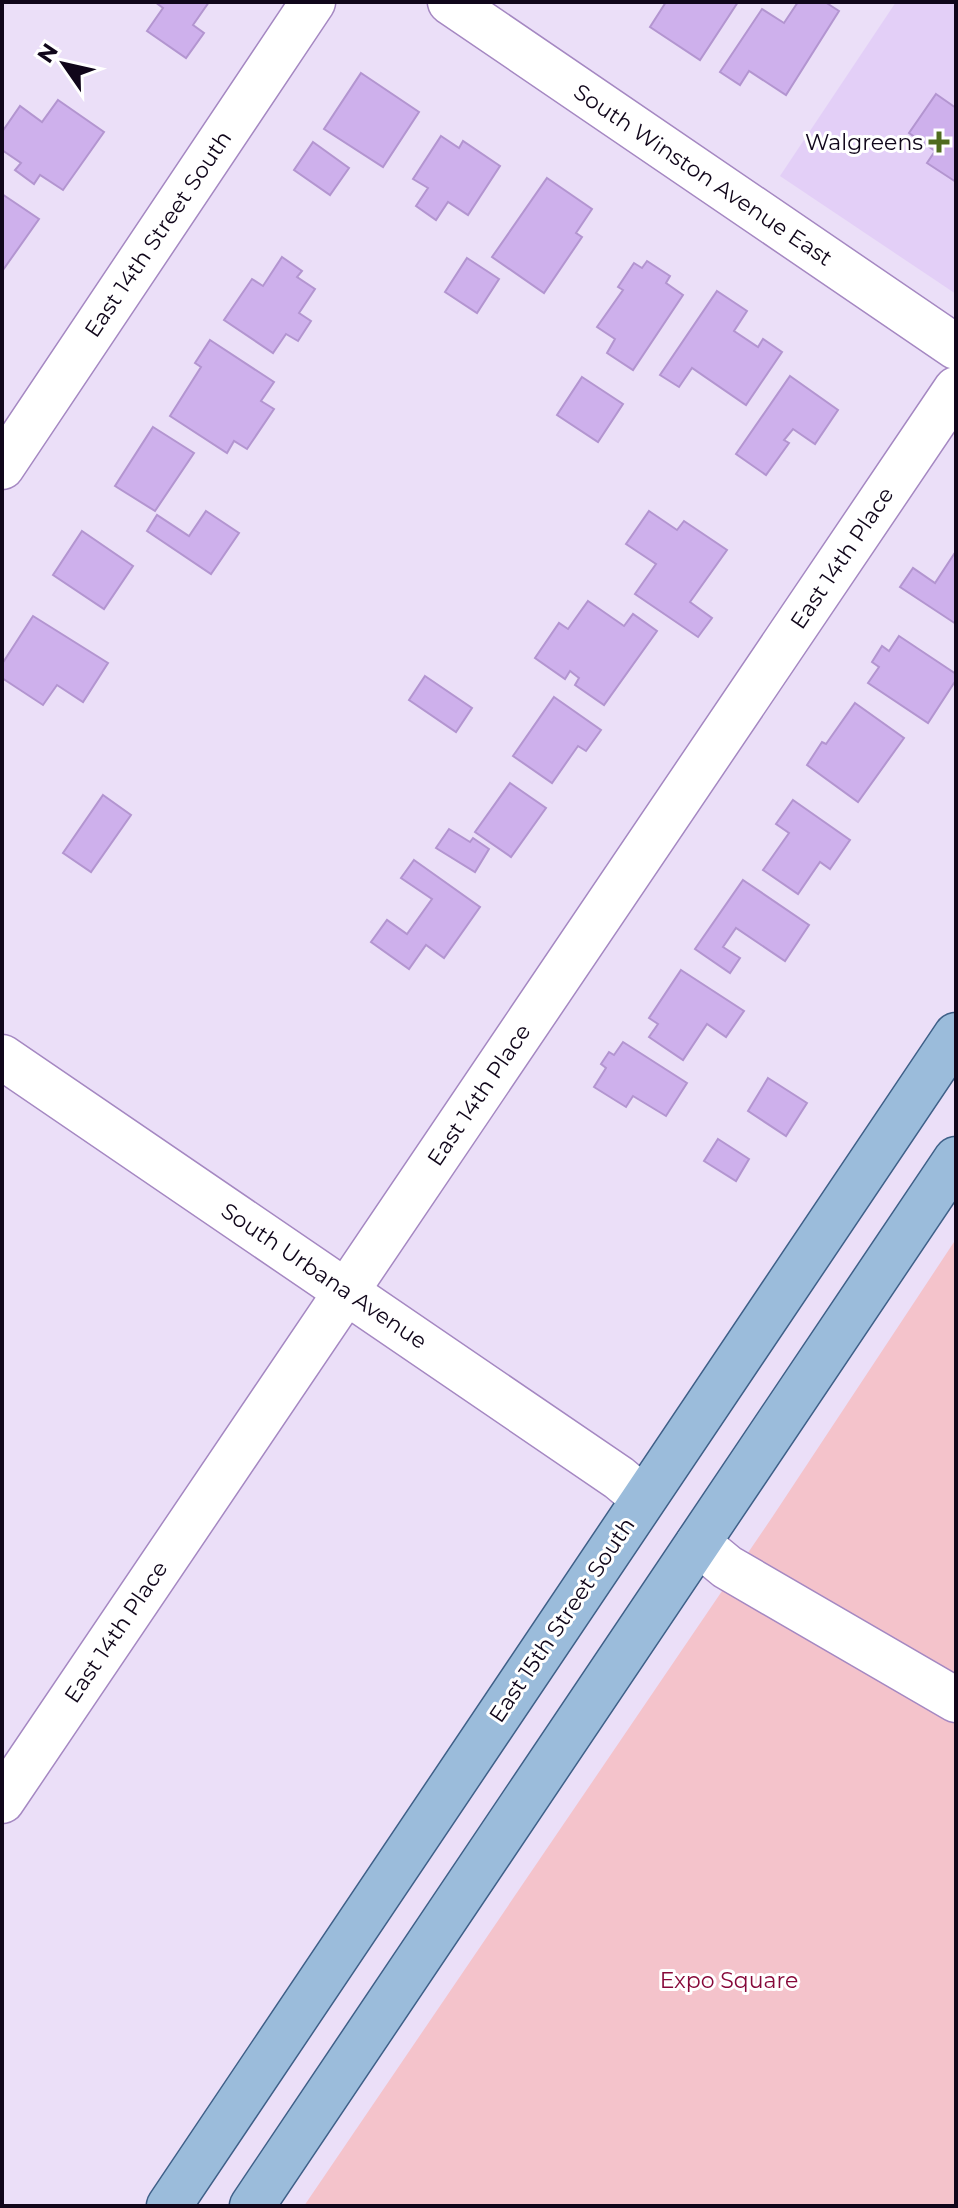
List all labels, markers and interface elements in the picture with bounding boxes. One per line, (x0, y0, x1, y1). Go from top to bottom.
north arrow (24, 24, 104, 104)
text: N (32, 38, 64, 68)
street label: South Winston Avenue East (569, 78, 838, 272)
street label: East 14th Street South (79, 126, 237, 342)
place label: Walgreens (805, 129, 923, 156)
marker: Walgreens (930, 133, 948, 151)
street label: East 14th Place (785, 482, 899, 634)
street label: East 14th Place (422, 1019, 536, 1171)
street label: South Urbana Avenue (216, 1197, 432, 1355)
street label: East 15th Street South (483, 1513, 641, 1727)
street label: East 14th Place (59, 1556, 173, 1708)
park label: Expo Square (660, 1967, 798, 1994)

